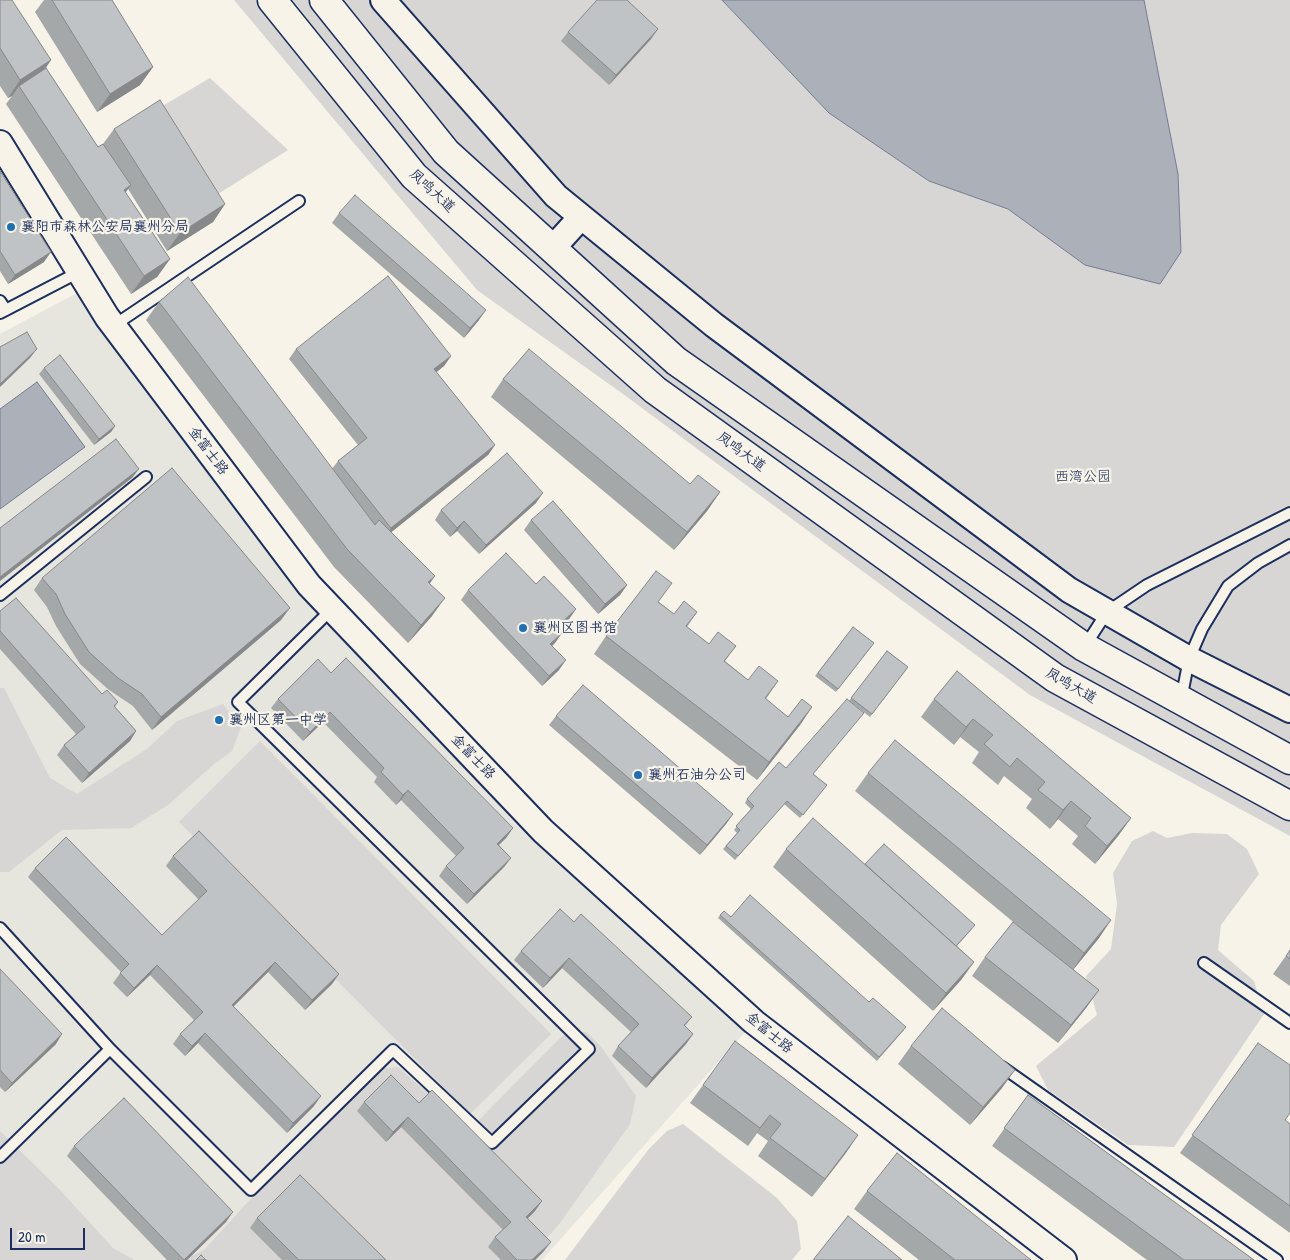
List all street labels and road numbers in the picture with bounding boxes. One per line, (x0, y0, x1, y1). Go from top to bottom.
street label: 凤鸣大道 (406, 166, 458, 216)
street label: 金富士路 (184, 424, 232, 478)
street label: 凤鸣大道 (713, 429, 769, 475)
street label: 凤鸣大道 (1043, 665, 1099, 707)
street label: 金富士路 (448, 731, 498, 783)
street label: 金富士路 (742, 1009, 796, 1057)

